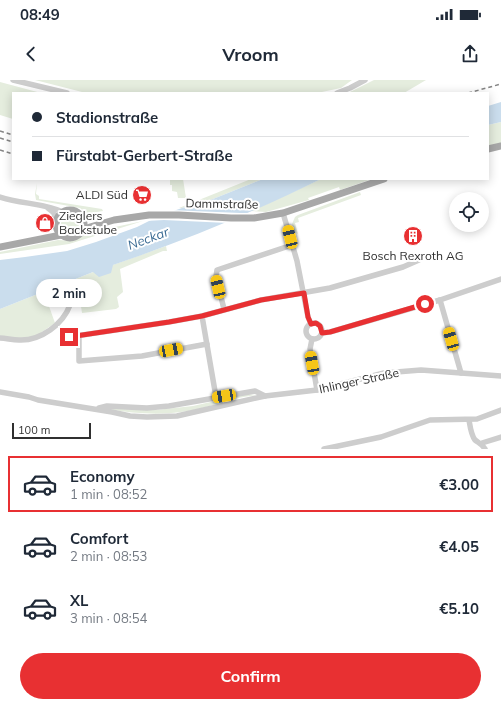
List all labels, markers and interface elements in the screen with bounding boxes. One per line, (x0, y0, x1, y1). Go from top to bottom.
text: 08:49 (20, 5, 60, 24)
icon: back (20, 43, 42, 65)
text: Vroom (222, 43, 279, 66)
icon: share (459, 43, 481, 65)
text: Stadionstraße (56, 108, 158, 127)
text: Fürstabt-Gerbert-Straße (56, 146, 233, 165)
supermarket icon: ALDI Süd (131, 184, 153, 206)
place label: ALDI Süd (76, 187, 128, 202)
map controls (449, 192, 489, 232)
button: locate (449, 192, 489, 232)
street label: Dammstraße (185, 195, 259, 212)
place label: Zieglers Backstube (59, 208, 117, 237)
shop icon: Zieglers Backstube (34, 212, 56, 234)
water label: Neckar (125, 223, 172, 253)
car (281, 224, 299, 250)
building icon: Bosch Rexroth AG (402, 225, 424, 247)
place label: Bosch Rexroth AG (362, 248, 464, 263)
car (209, 274, 227, 300)
callout: 2 min (36, 279, 102, 307)
text: 2 min (52, 285, 86, 301)
route start (416, 295, 434, 313)
car (442, 326, 460, 352)
route end (60, 328, 78, 346)
car (158, 342, 184, 358)
car (304, 350, 320, 376)
street label: Ihlinger Straße (318, 365, 400, 396)
car (211, 388, 237, 404)
scale bar (12, 421, 91, 440)
text: 100 m (18, 423, 50, 437)
icon: car (22, 466, 58, 502)
text: Economy (70, 467, 135, 486)
text: €3.00 (439, 475, 479, 494)
text: 1 min · 08:52 (70, 486, 147, 502)
icon: car (22, 528, 58, 564)
text: Comfort (70, 529, 128, 548)
text: €4.05 (439, 537, 479, 556)
text: 2 min · 08:53 (70, 548, 147, 564)
icon: car (22, 590, 58, 626)
text: XL (70, 591, 88, 610)
text: €5.10 (439, 599, 479, 618)
text: 3 min · 08:54 (70, 610, 147, 626)
button: Confirm (20, 653, 481, 699)

